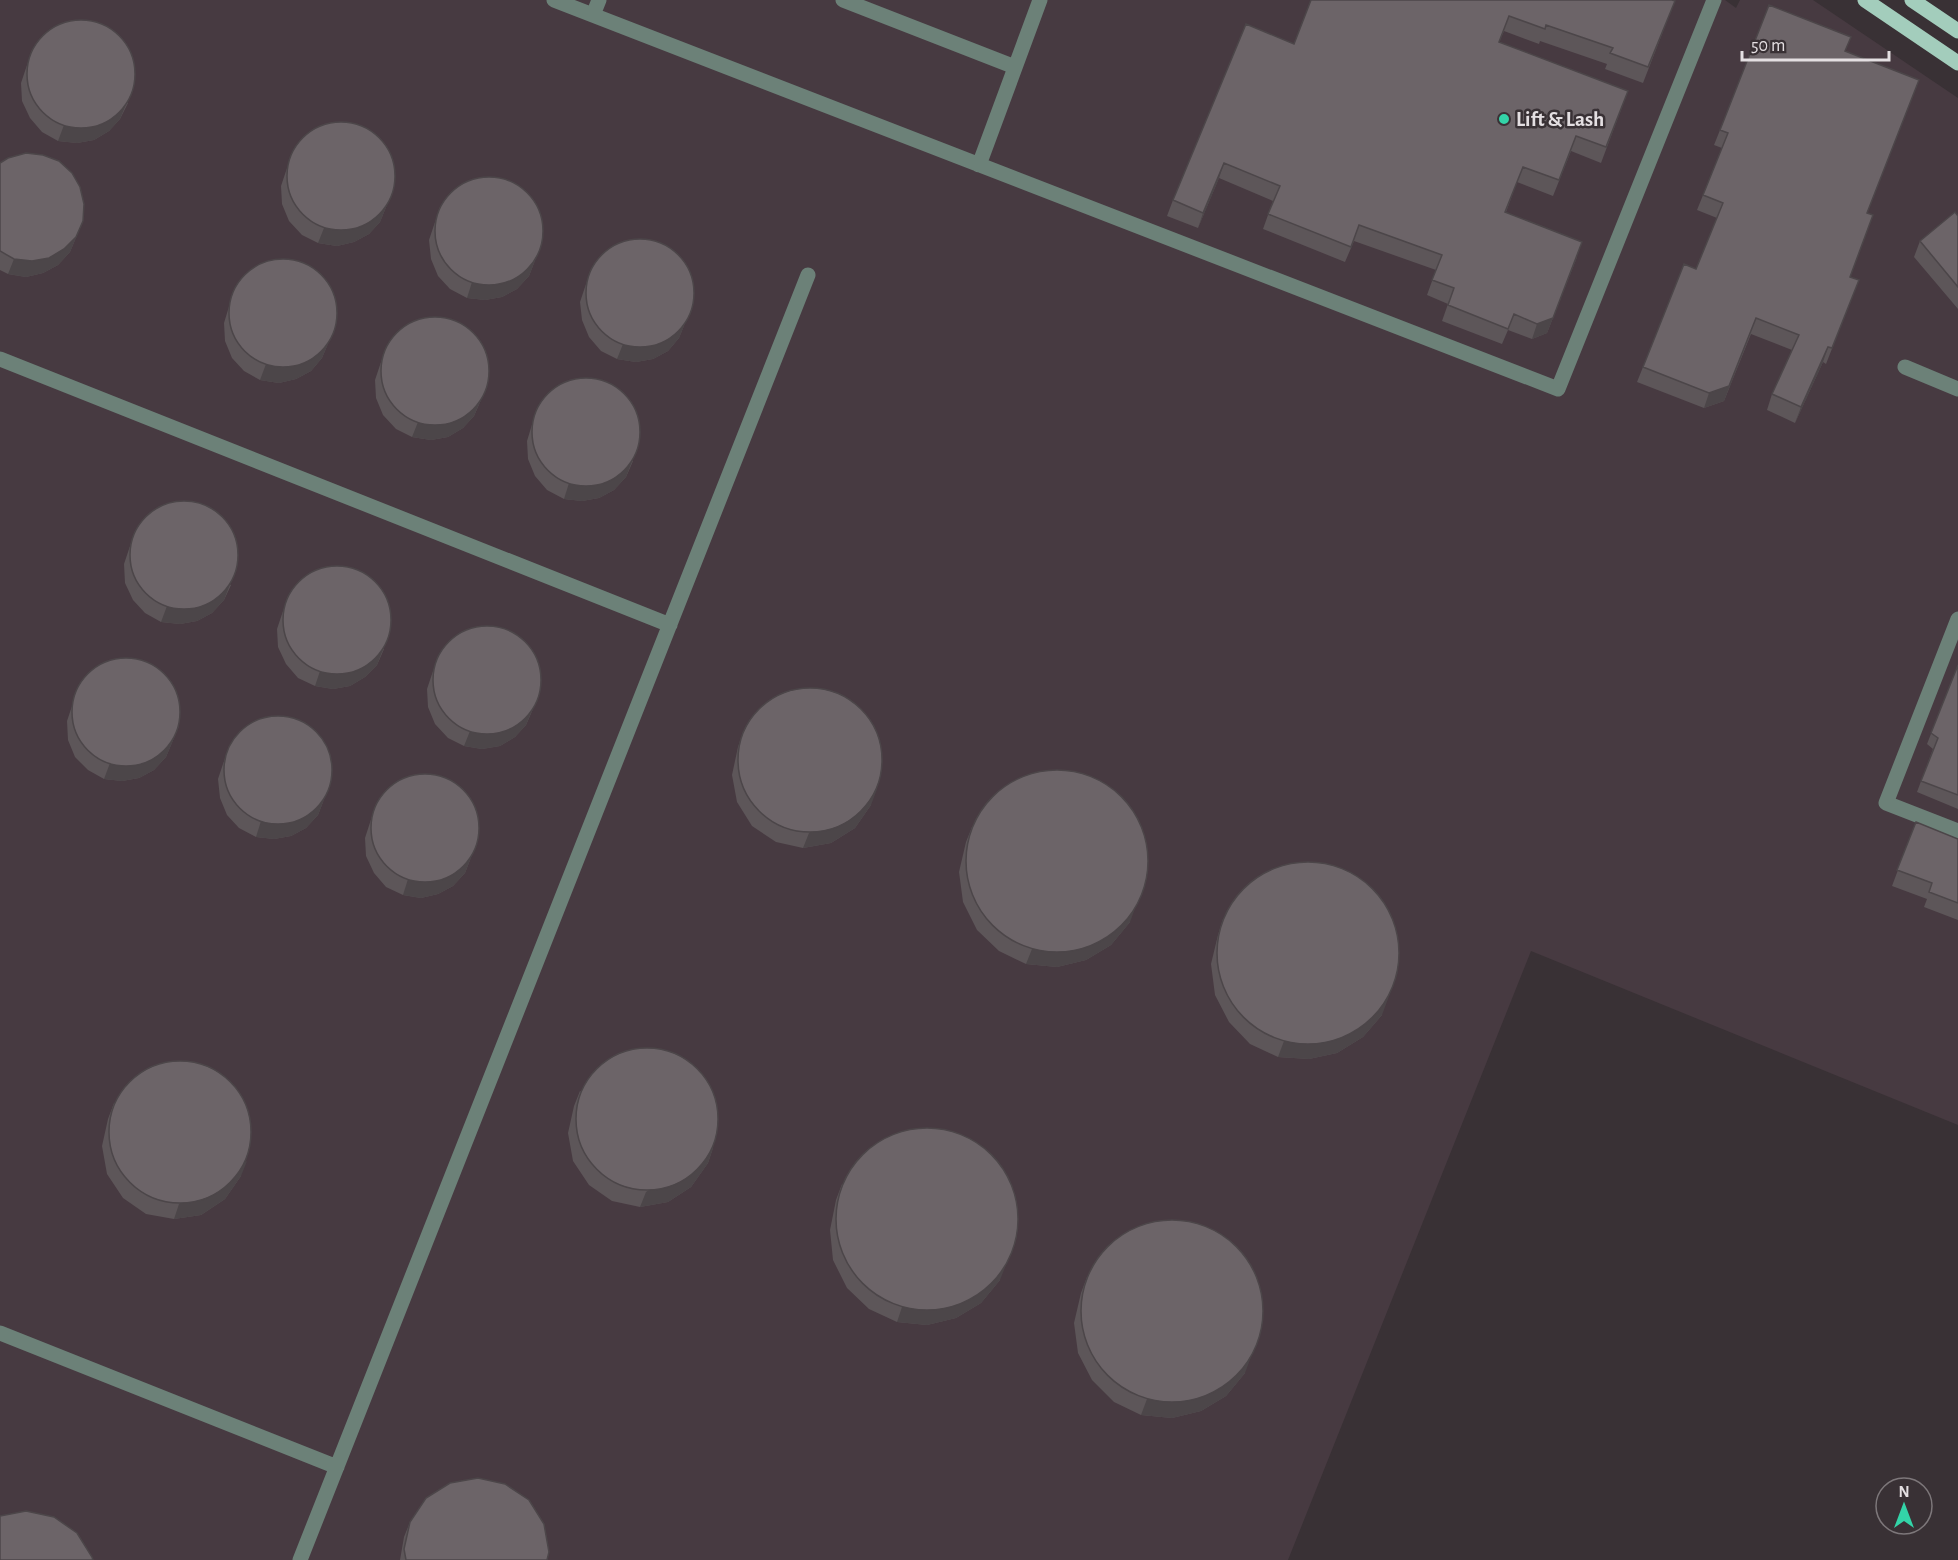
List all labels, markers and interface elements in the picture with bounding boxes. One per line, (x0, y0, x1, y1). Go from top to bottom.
scale bar (1742, 24, 1889, 62)
text: 50 m (1751, 37, 1785, 55)
place label: Lift & Lash (1516, 109, 1604, 130)
marker: Lift & Lash (1497, 112, 1511, 126)
north arrow (1874, 1476, 1934, 1536)
text: N (1898, 1484, 1910, 1500)

